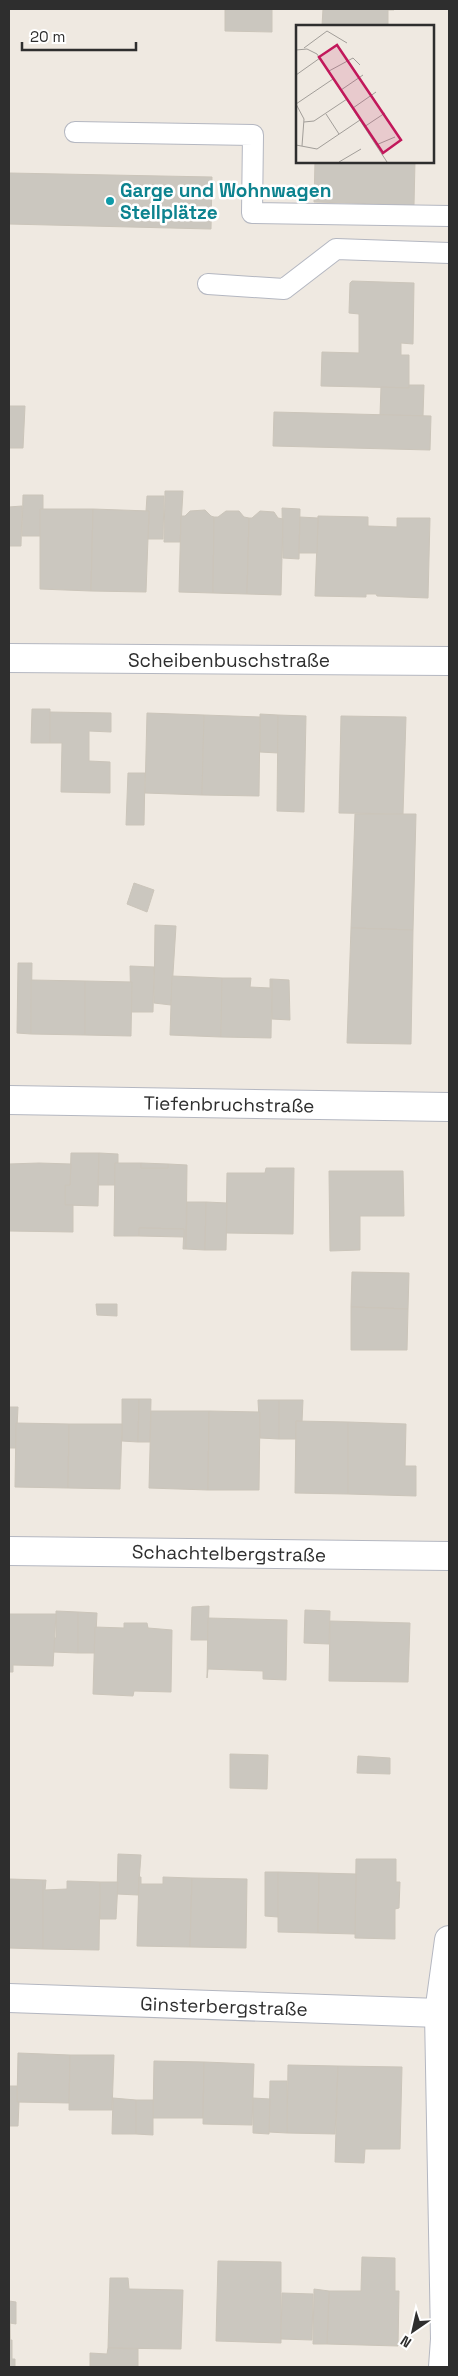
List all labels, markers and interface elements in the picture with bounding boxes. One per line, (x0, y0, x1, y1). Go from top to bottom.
scale bar (22, 20, 136, 52)
inset map (296, 25, 433, 162)
text: 20 m (30, 27, 65, 46)
place label: Garge und Wohnwagen Stellplätze (120, 178, 331, 225)
marker: Garge und Wohnwagen Stellplätze (104, 195, 116, 207)
street label: Scheibenbuschstraße (128, 648, 330, 673)
street label: Tiefenbruchstraße (143, 1091, 315, 1118)
street label: Schachtelbergstraße (132, 1539, 326, 1568)
street label: Ginsterbergstraße (140, 1991, 308, 2022)
north arrow (388, 2306, 438, 2356)
text: N (397, 2332, 415, 2352)

